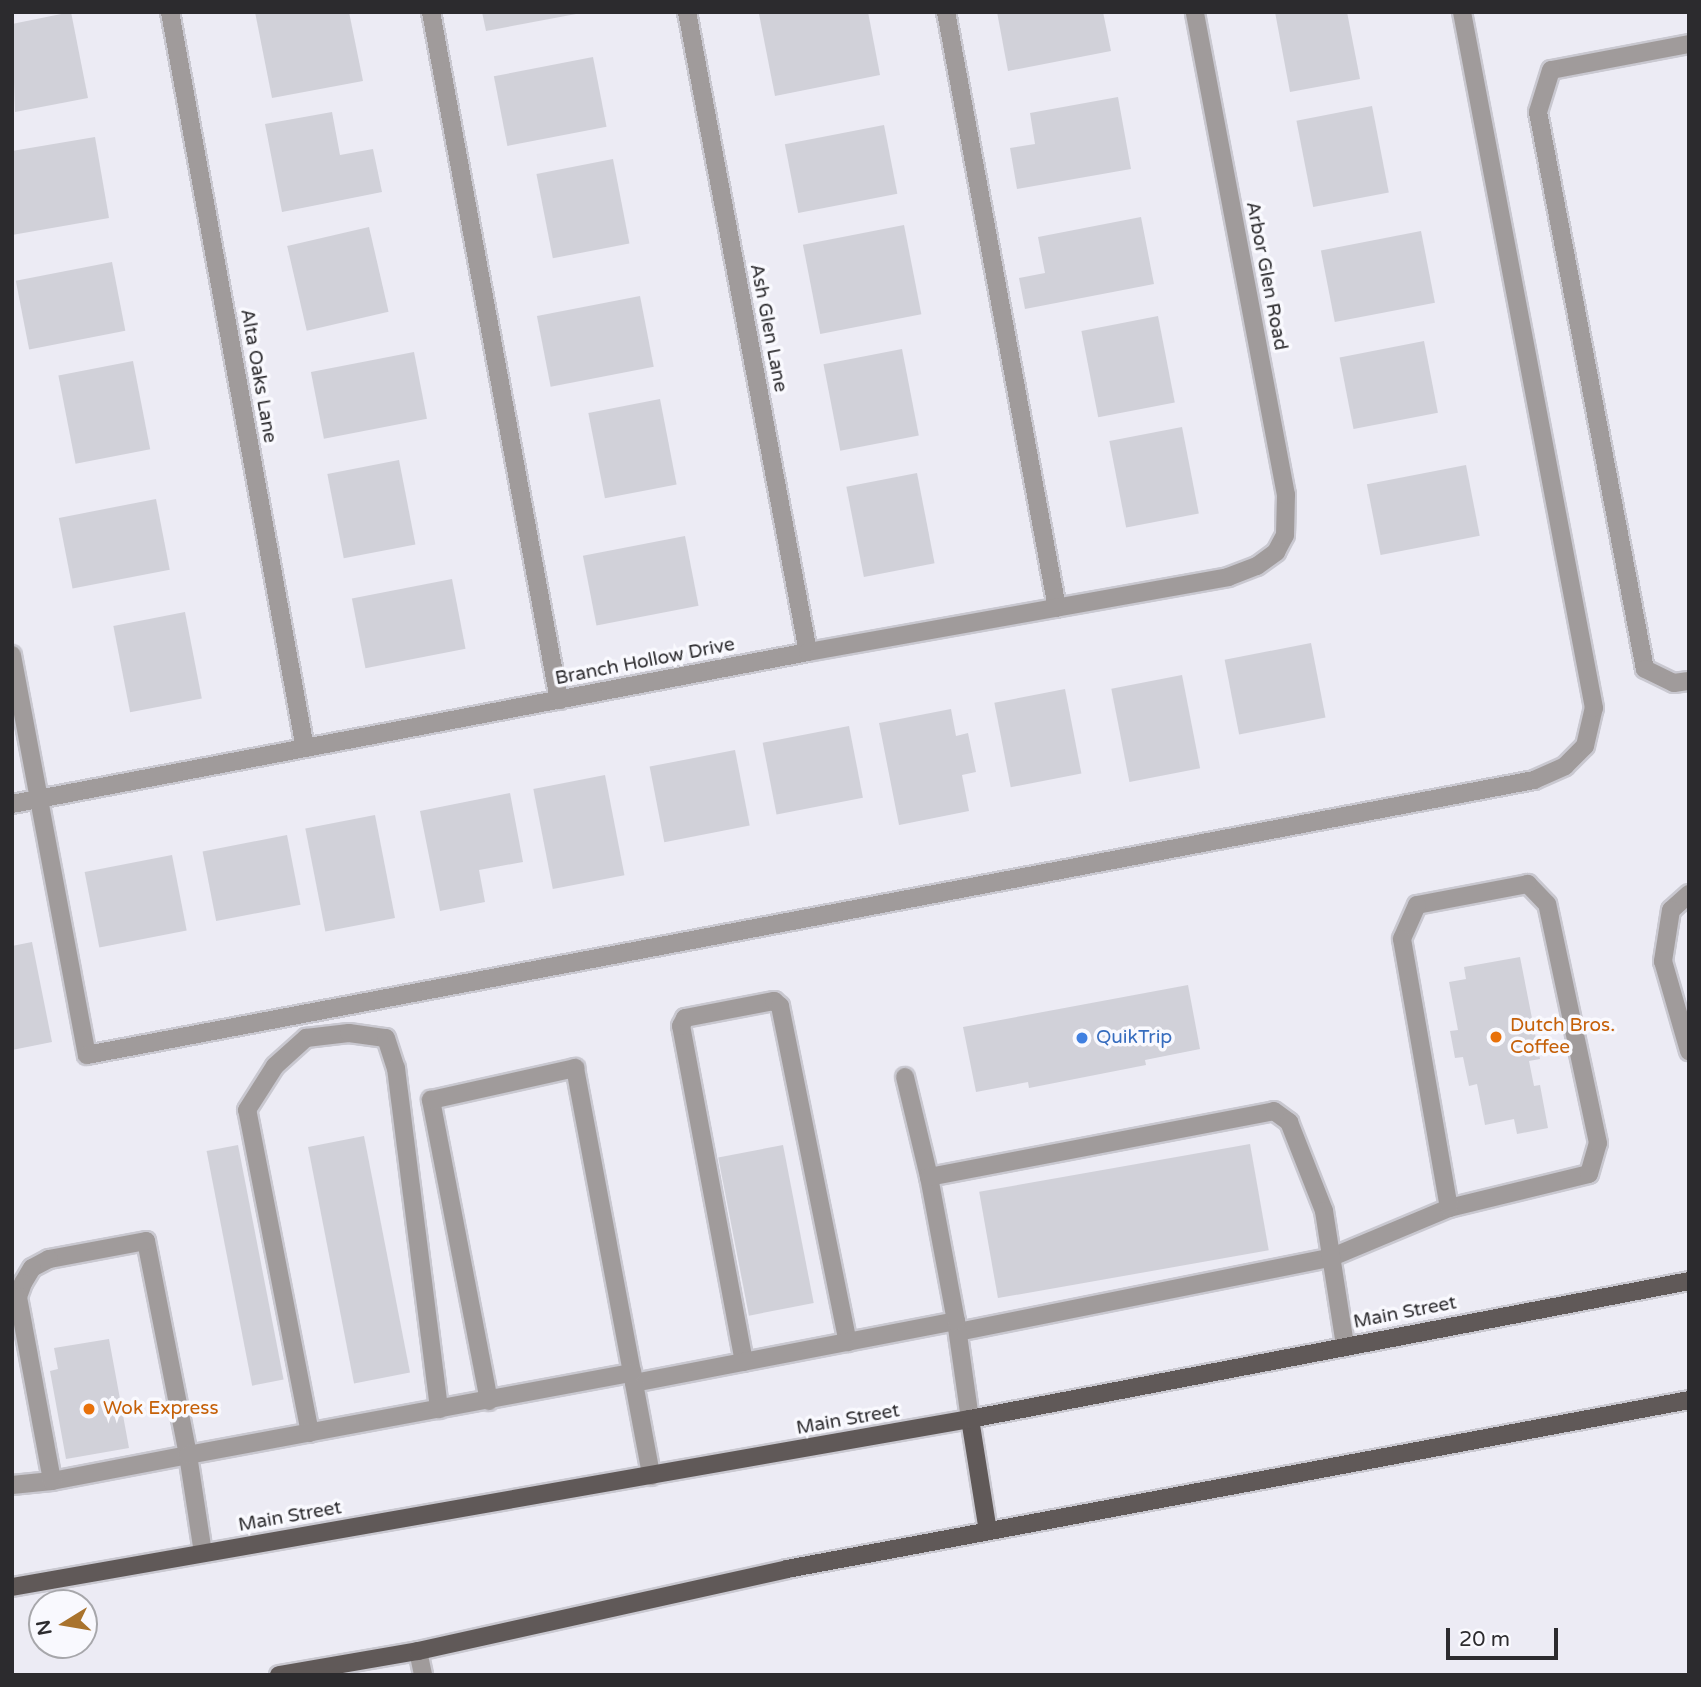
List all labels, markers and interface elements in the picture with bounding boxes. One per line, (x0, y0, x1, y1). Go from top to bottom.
street label: Arbor Glen Road (1240, 200, 1292, 352)
street label: Ash Glen Lane (744, 262, 792, 394)
street label: Alta Oaks Lane (235, 307, 281, 445)
street label: Branch Hollow Drive (553, 633, 737, 691)
place label: Dutch Bros. Coffee (1510, 1015, 1615, 1059)
place label: QuikTrip (1096, 1027, 1172, 1049)
marker: Dutch Bros. Coffee (1488, 1029, 1504, 1045)
marker: QuikTrip (1074, 1030, 1090, 1046)
street label: Main Street (1351, 1292, 1459, 1334)
place label: Wok Express (103, 1398, 219, 1420)
street label: Main Street (795, 1400, 901, 1440)
marker: Wok Express (81, 1401, 97, 1417)
street label: Main Street (237, 1497, 343, 1537)
north arrow (28, 1589, 98, 1659)
scale bar (1449, 1614, 1561, 1658)
text: N (32, 1618, 57, 1637)
text: 20 m (1459, 1627, 1510, 1652)

